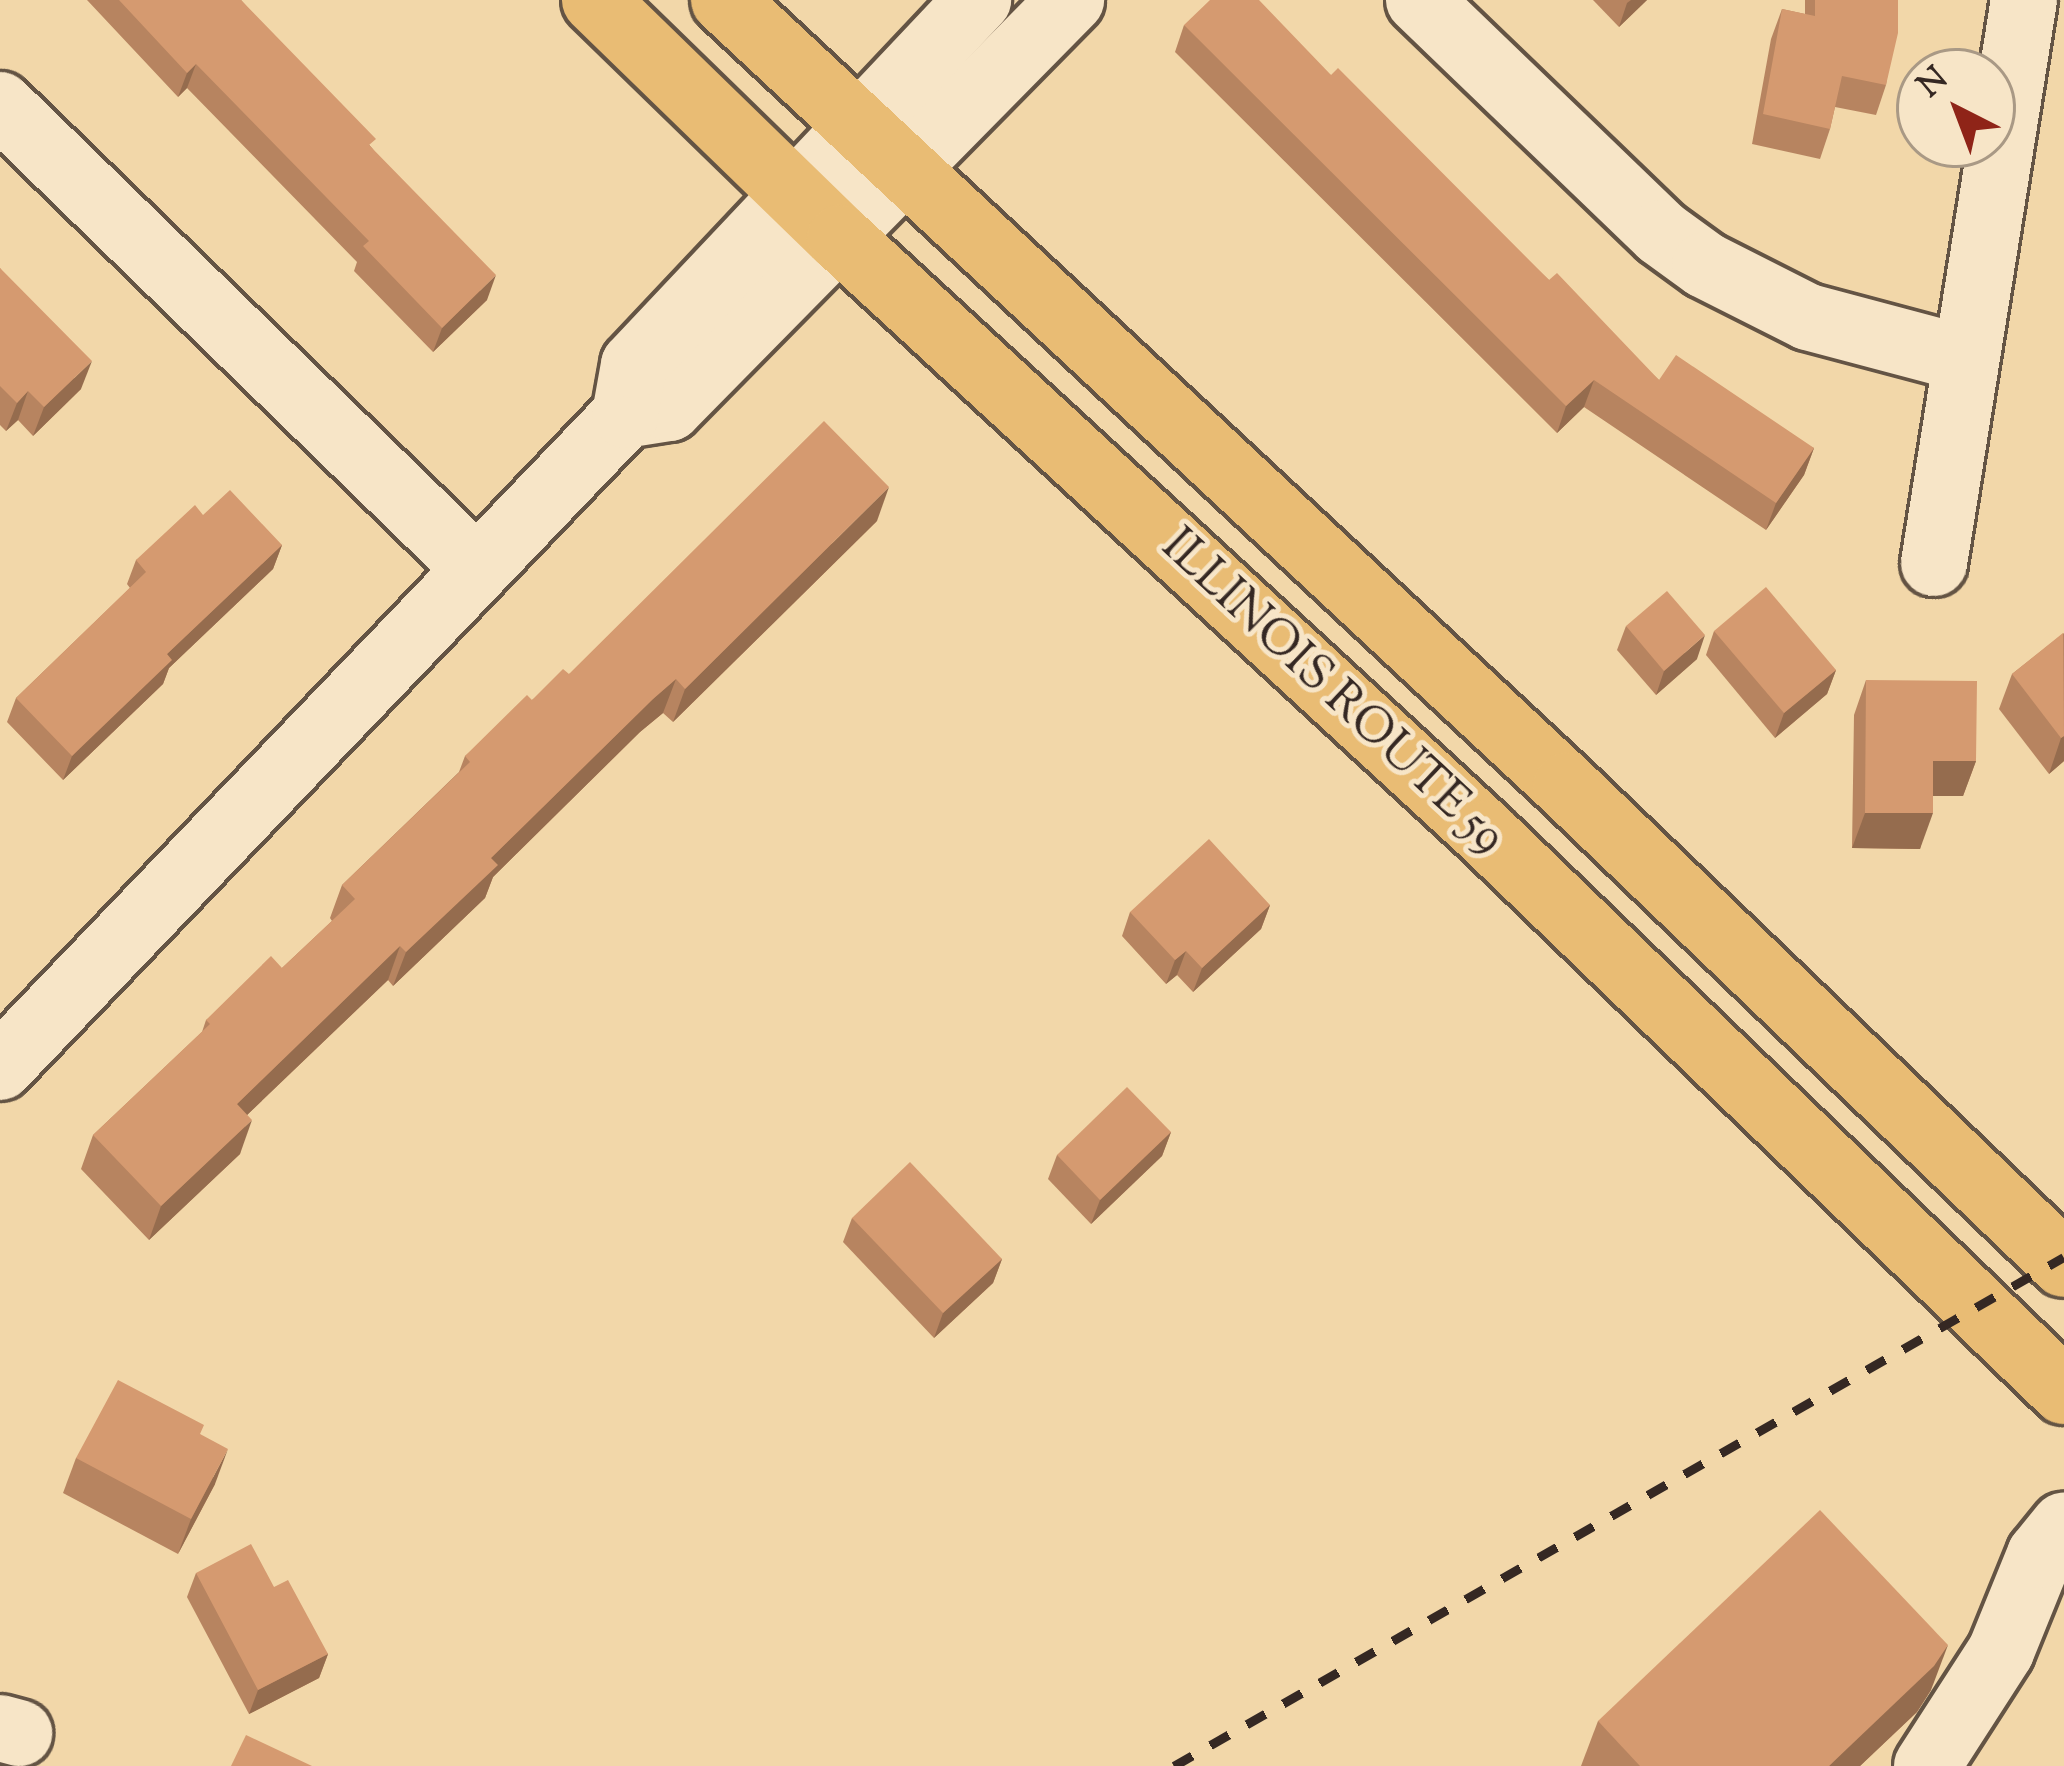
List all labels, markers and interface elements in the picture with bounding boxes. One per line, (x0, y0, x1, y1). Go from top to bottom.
north arrow (1896, 48, 2016, 168)
text: N (1908, 57, 1960, 110)
street label: ILLINOIS ROUTE 59 (1148, 519, 1516, 867)

